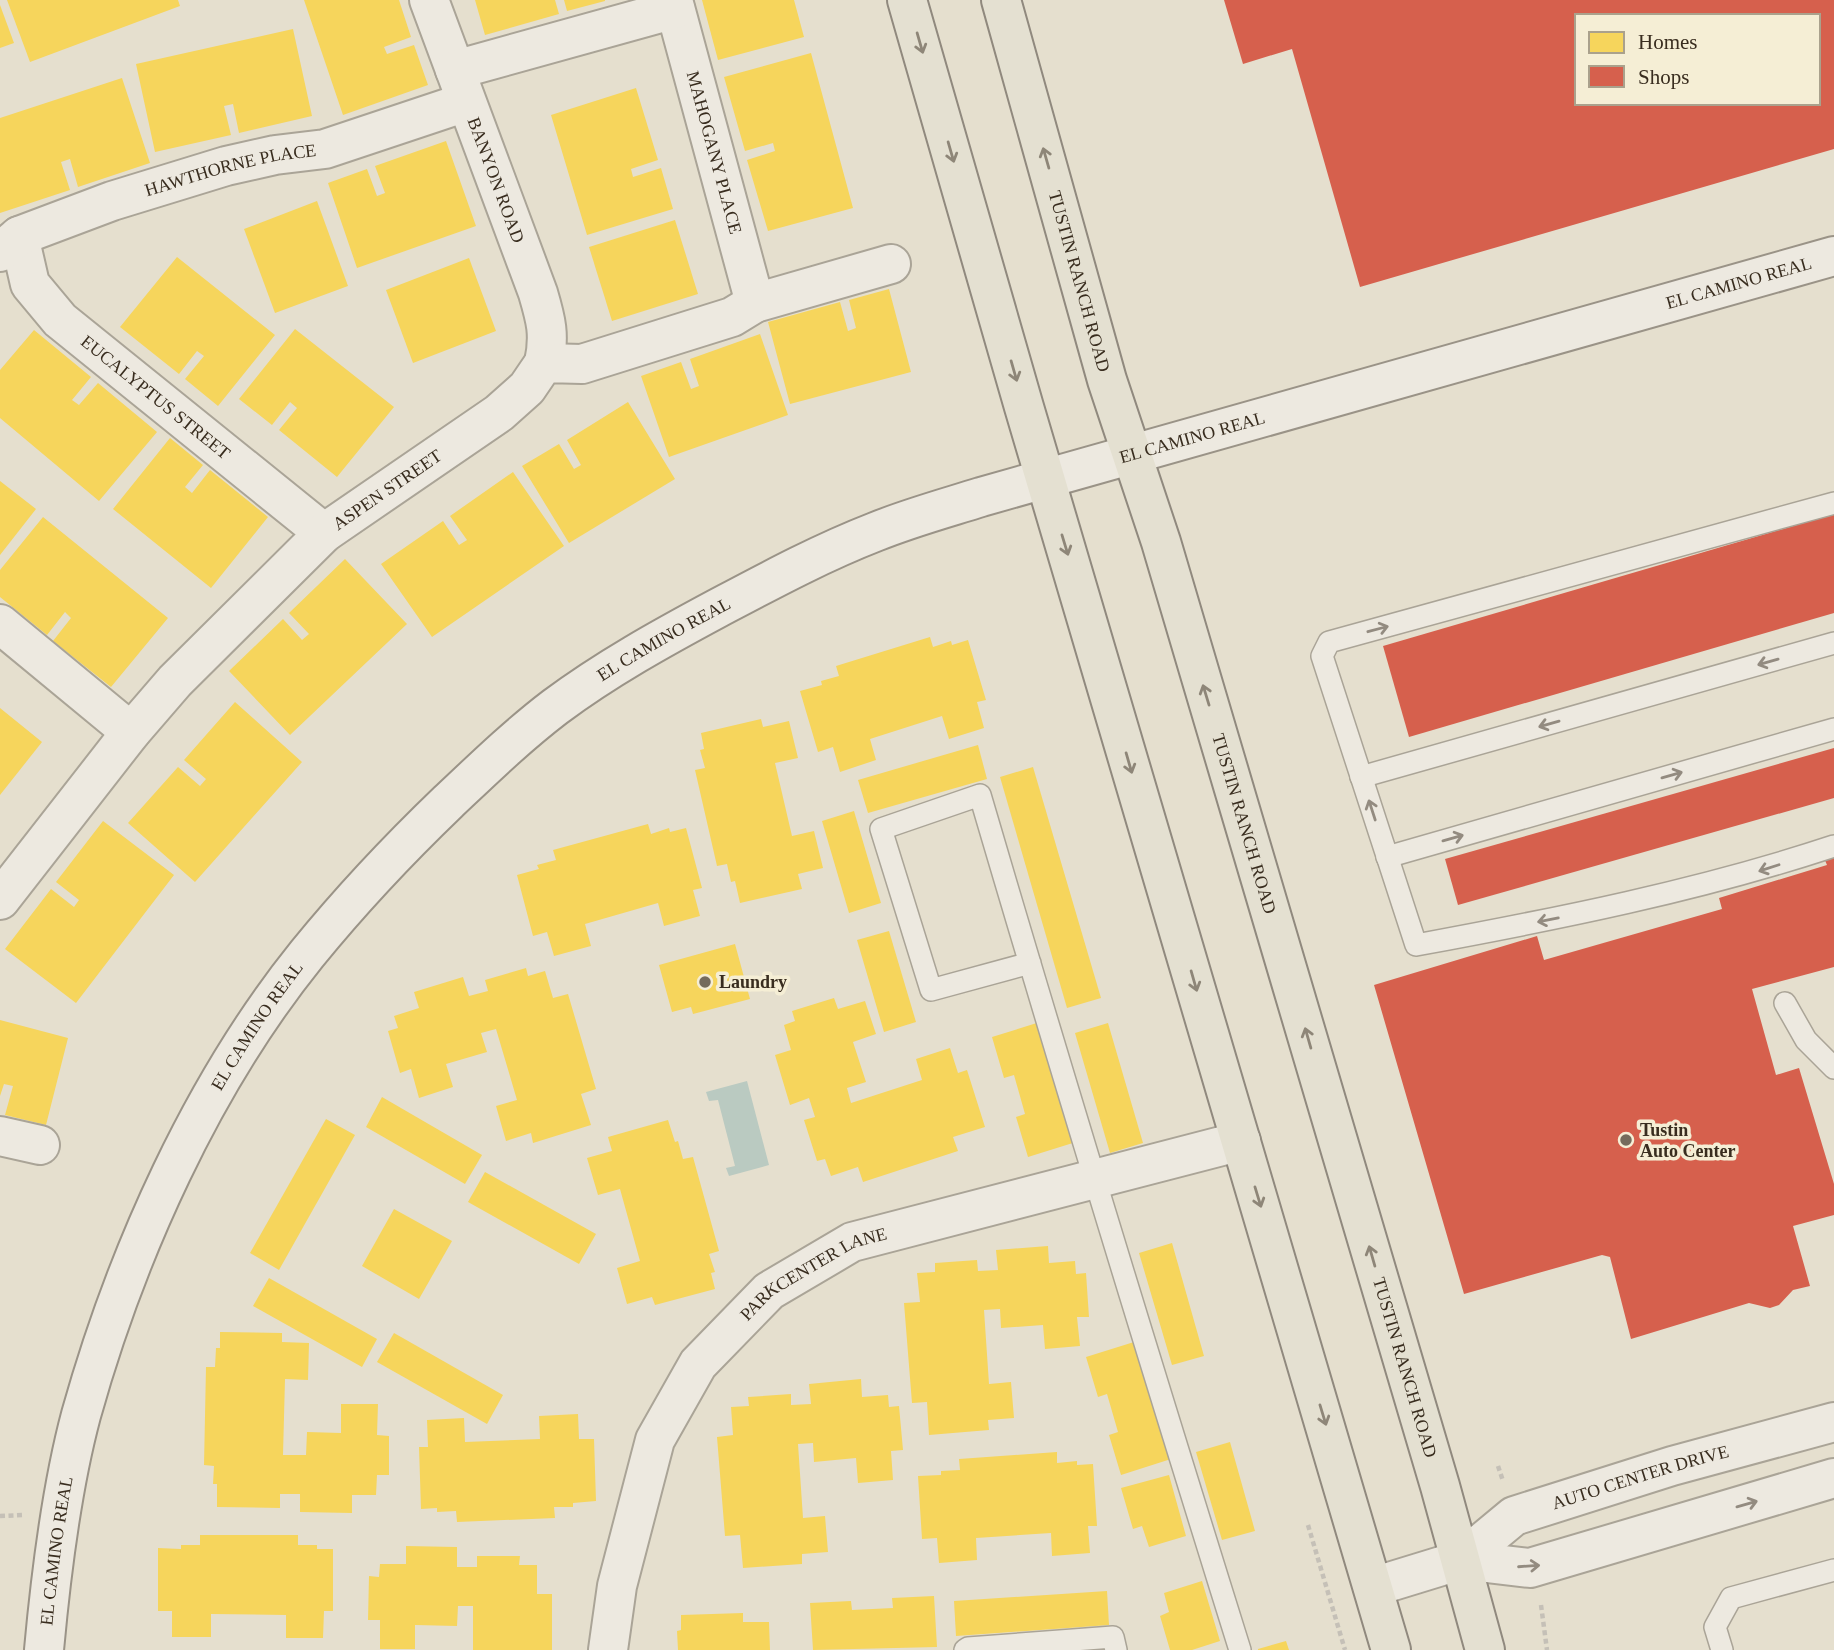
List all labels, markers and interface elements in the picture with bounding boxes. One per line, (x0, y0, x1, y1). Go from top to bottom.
legend (1575, 14, 1820, 105)
text: Homes (1638, 30, 1698, 54)
one-way arrow (914, 32, 927, 54)
text: Shops (1638, 65, 1689, 89)
street label: MAHOGANY PLACE (683, 69, 746, 236)
street label: BANYON ROAD (463, 114, 528, 246)
street label: HAWTHORNE PLACE (142, 140, 317, 200)
one-way arrow (946, 141, 959, 163)
one-way arrow (1039, 148, 1052, 170)
street label: TUSTIN RANCH ROAD (1045, 188, 1114, 374)
street label: EL CAMINO REAL (1664, 253, 1814, 313)
street label: EUCALYPTUS STREET (77, 331, 234, 463)
one-way arrow (1008, 359, 1021, 382)
street label: EL CAMINO REAL (1117, 407, 1267, 467)
street label: ASPEN STREET (329, 445, 445, 534)
one-way arrow (1059, 533, 1072, 555)
street label: EL CAMINO REAL (593, 593, 734, 685)
one-way arrow (1366, 622, 1389, 635)
one-way arrow (1758, 656, 1780, 669)
one-way arrow (1199, 684, 1212, 706)
one-way arrow (1539, 718, 1561, 731)
street label: TUSTIN RANCH ROAD (1208, 731, 1280, 916)
one-way arrow (1124, 751, 1137, 773)
one-way arrow (1660, 768, 1682, 781)
one-way arrow (1365, 799, 1377, 821)
one-way arrow (1441, 831, 1464, 844)
one-way arrow (1759, 862, 1781, 875)
one-way arrow (1537, 914, 1560, 927)
street label: EL CAMINO REAL (207, 958, 307, 1094)
one-way arrow (1188, 970, 1201, 992)
place label: Laundry (719, 972, 787, 992)
marker: Laundry (697, 974, 713, 990)
one-way arrow (1300, 1027, 1313, 1049)
place label: Tustin Auto Center (1640, 1120, 1735, 1161)
marker: Tustin Auto Center (1618, 1132, 1634, 1148)
one-way arrow (1252, 1186, 1265, 1208)
street label: PARKCENTER LANE (736, 1223, 889, 1325)
one-way arrow (1365, 1245, 1378, 1267)
street label: TUSTIN RANCH ROAD (1369, 1275, 1441, 1460)
one-way arrow (1317, 1404, 1330, 1426)
street label: AUTO CENTER DRIVE (1549, 1441, 1731, 1513)
street label: EL CAMINO REAL (36, 1474, 77, 1627)
one-way arrow (1736, 1497, 1758, 1510)
one-way arrow (1517, 1559, 1540, 1572)

